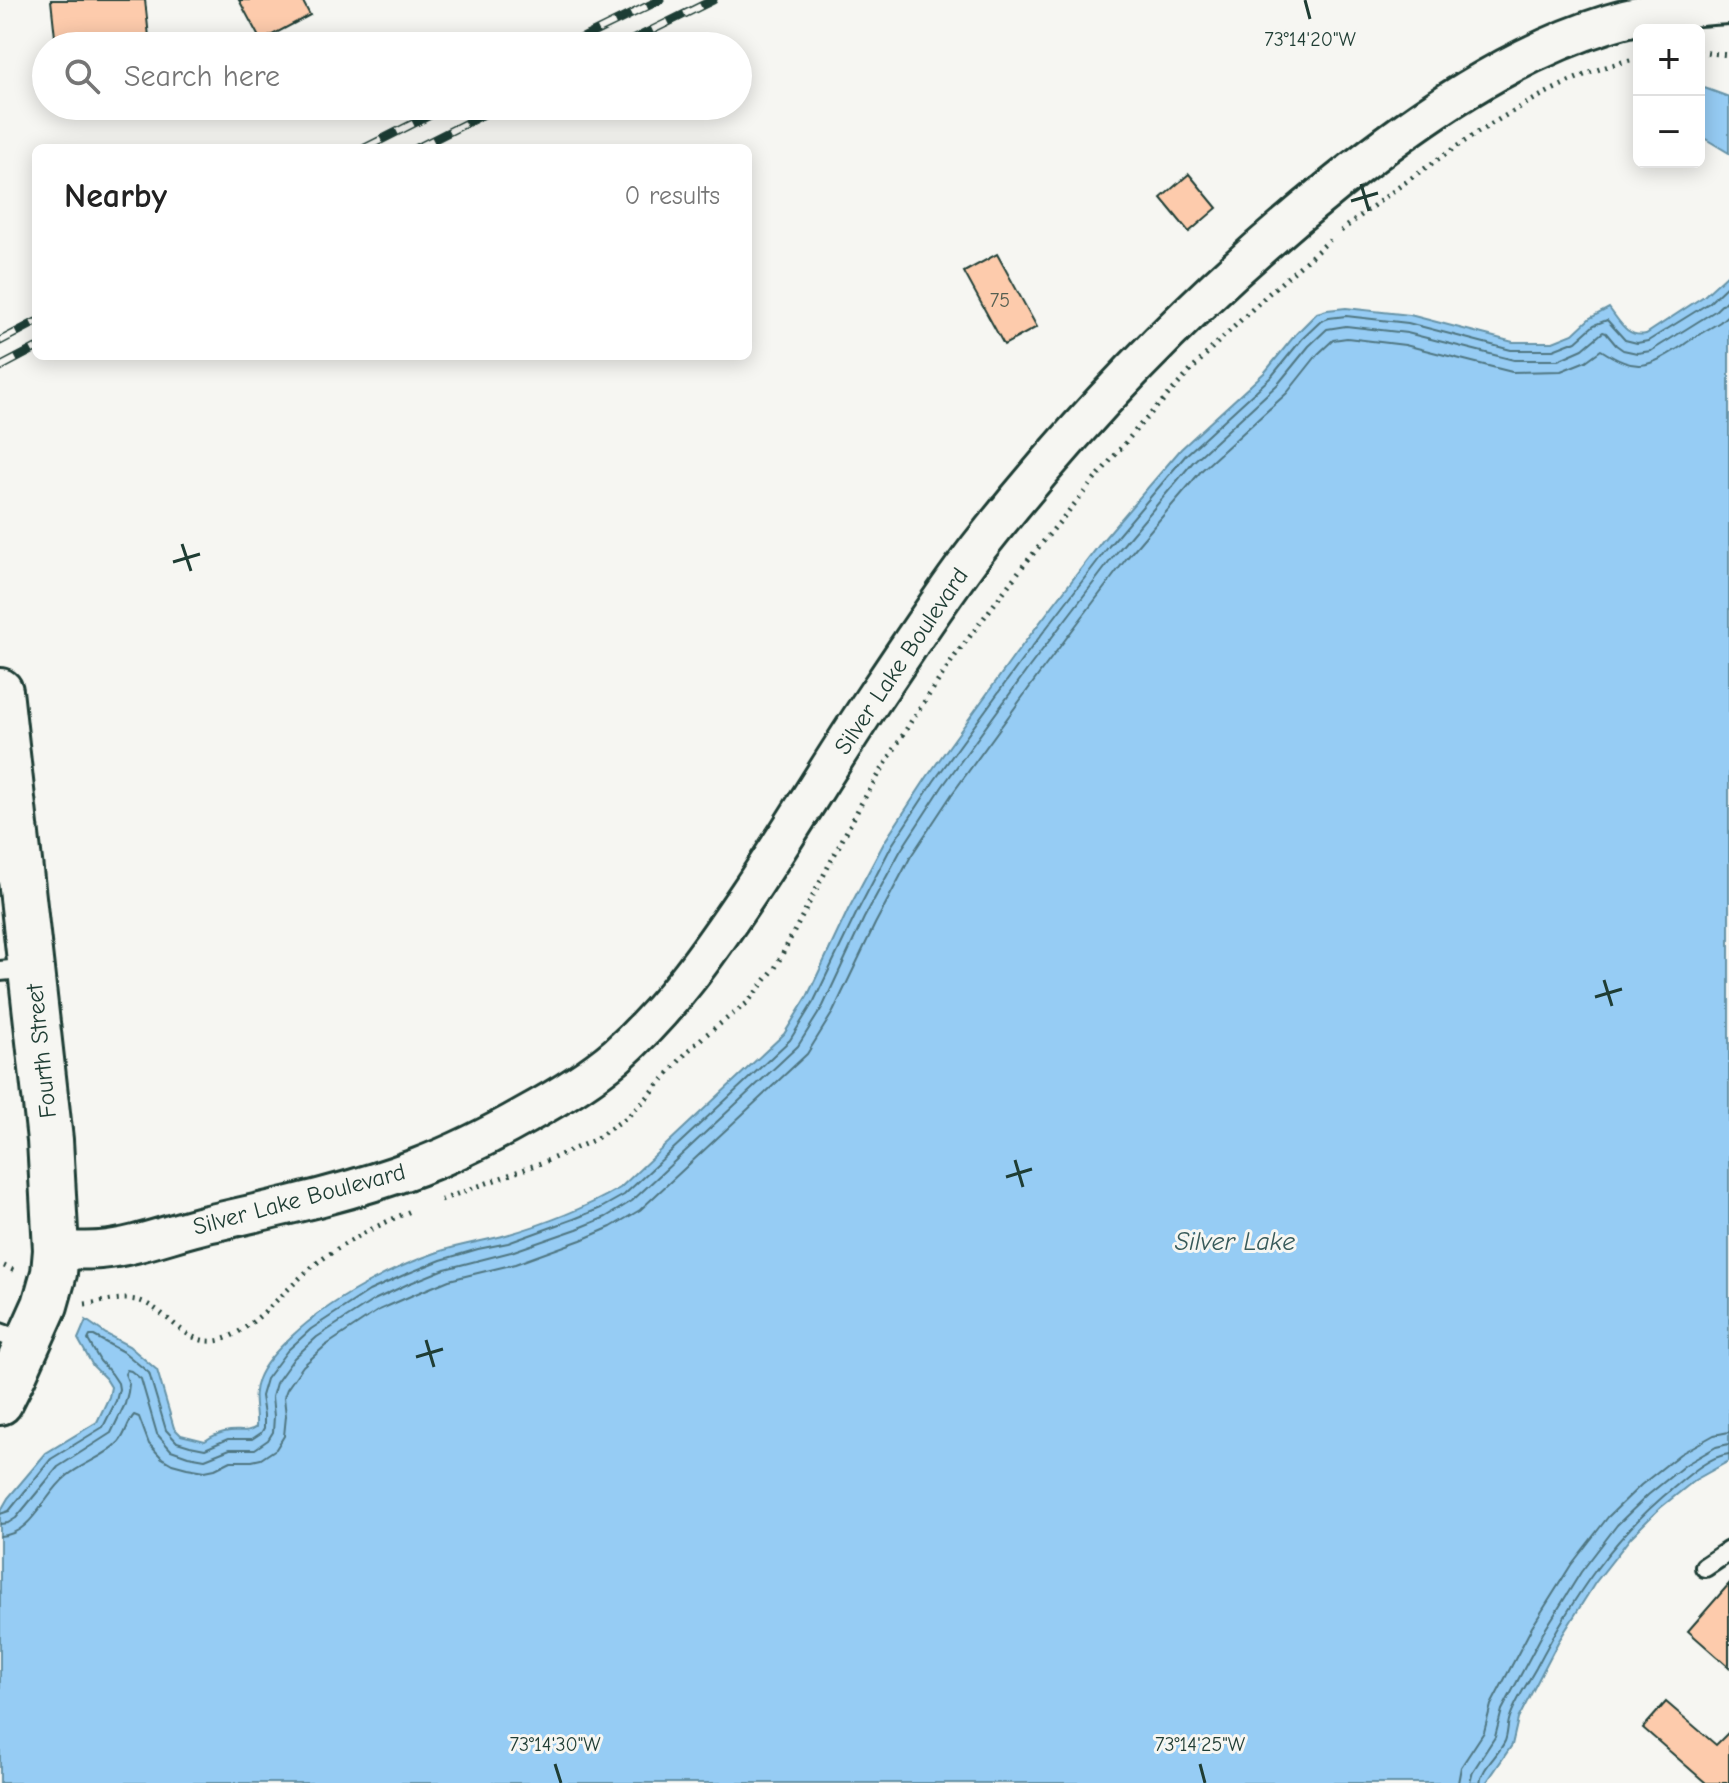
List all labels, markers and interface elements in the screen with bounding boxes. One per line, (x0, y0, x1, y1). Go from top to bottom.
map controls (1633, 24, 1705, 168)
button: + (1633, 24, 1705, 96)
text: 73°14'20"W (1264, 28, 1356, 51)
search box (32, 32, 752, 120)
icon: search (60, 54, 104, 98)
text: Search here (124, 59, 280, 94)
button: − (1633, 96, 1705, 168)
text: Nearby (64, 176, 167, 216)
text: 0 results (625, 181, 720, 211)
house number: 75 (990, 289, 1010, 312)
street label: Silver Lake Boulevard (828, 562, 974, 760)
street label: Fourth Street (20, 981, 62, 1120)
street label: Silver Lake Boulevard (190, 1157, 408, 1241)
water label: Silver Lake (1175, 1227, 1295, 1257)
text: 73°14'30"W (509, 1733, 601, 1756)
text: 73°14'25"W (1155, 1733, 1246, 1756)

